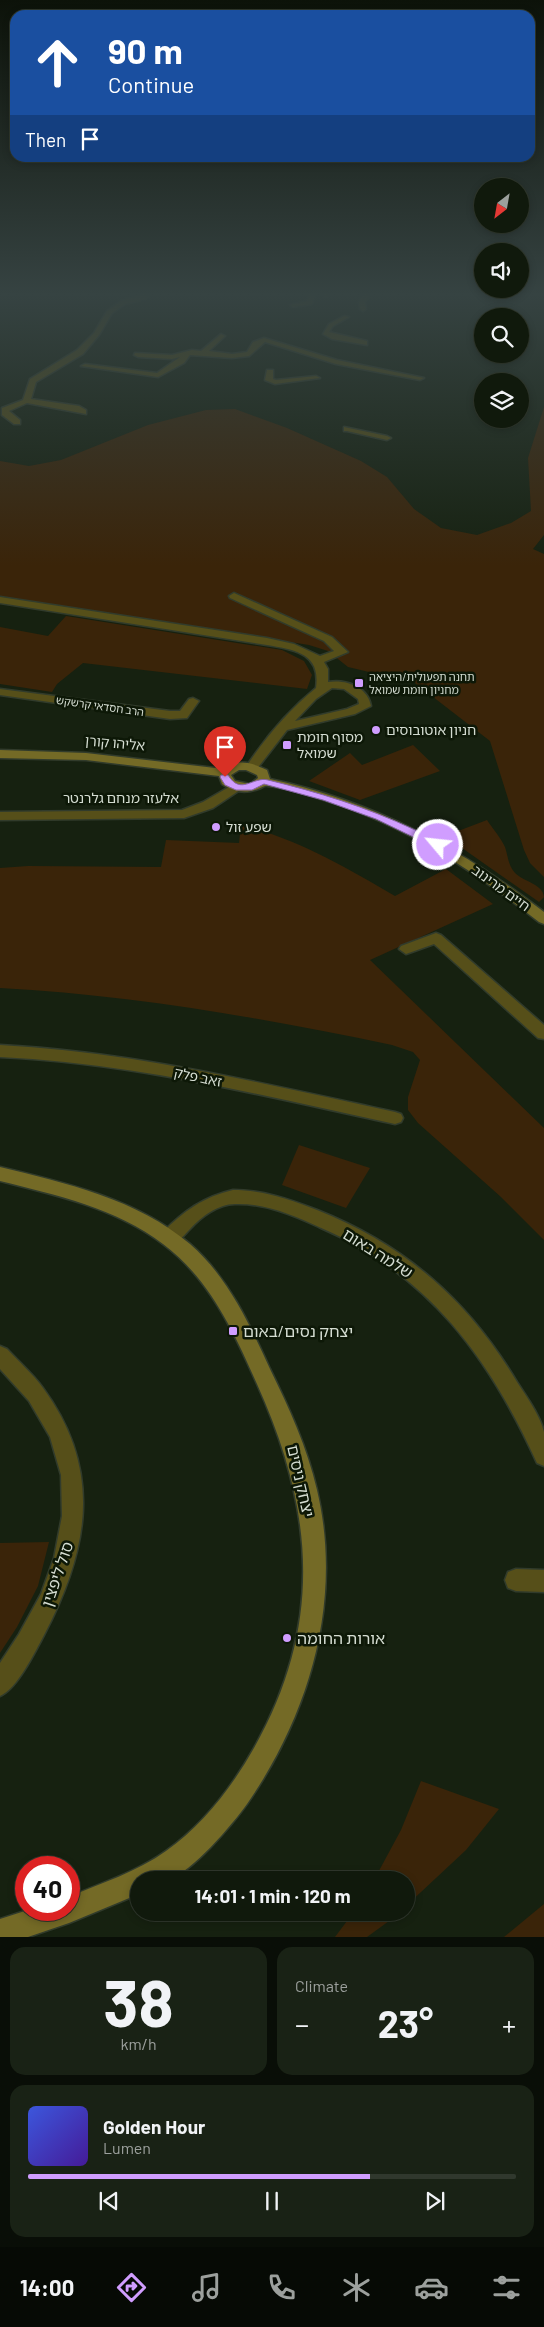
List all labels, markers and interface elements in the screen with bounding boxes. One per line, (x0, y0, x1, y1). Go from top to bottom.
text: 90 m (108, 29, 183, 71)
icon: ahead (25, 30, 90, 95)
text: Continue (108, 71, 194, 97)
icon: arrive (76, 125, 104, 153)
text: Then (25, 128, 66, 151)
north arrow (474, 178, 529, 232)
map controls (474, 178, 529, 428)
button: sound (474, 243, 529, 298)
button: search (474, 308, 529, 363)
button: layers (474, 373, 529, 428)
place label: תחנה תפעולית/היציאה מחניון חומת שמואל (369, 670, 475, 696)
marker: תחנה תפעולית/היציאה מחניון חומת שמואל (353, 677, 365, 689)
street label: הרב חסדאי קרשקש (55, 693, 145, 718)
place label: חניון אוטובוסים (386, 721, 476, 738)
marker: חניון אוטובוסים (370, 724, 382, 736)
pin (204, 726, 246, 777)
place label: מסוף חומת שמואל (297, 728, 363, 761)
street label: אליהו קורן (84, 731, 146, 754)
icon: arrive (211, 733, 239, 761)
marker: מסוף חומת שמואל (281, 739, 293, 751)
street label: אלעזר מנחם גלרנטר (63, 789, 179, 806)
place label: שפע זול (226, 818, 272, 835)
position arrow (411, 818, 463, 870)
marker: שפע זול (210, 821, 222, 833)
street label: חיים מרינוב (469, 861, 534, 914)
street label: זאב פלק (173, 1063, 224, 1090)
street label: שלמה באום (340, 1224, 417, 1281)
place label: יצחק נסים/באום (243, 1321, 353, 1340)
marker: יצחק נסים/באום (227, 1325, 239, 1337)
street label: יצחק ניסים (284, 1443, 319, 1519)
street label: סול ליפצין (37, 1539, 77, 1609)
place label: אורות החומה (297, 1628, 385, 1647)
marker: אורות החומה (281, 1632, 293, 1644)
speed limit sign: 40 (15, 1856, 80, 1921)
text: 14:01 · 1 min · 120 m (194, 1884, 351, 1907)
text: 38 (103, 1962, 174, 2040)
text: Climate (295, 1976, 348, 1995)
text: 23° (378, 2000, 433, 2046)
text: − (295, 2007, 309, 2041)
text: + (502, 2007, 516, 2041)
text: km/h (120, 2034, 157, 2053)
text: Golden Hour (103, 2115, 205, 2138)
text: Lumen (103, 2138, 151, 2157)
icon: previous (95, 2187, 123, 2215)
icon: pause (258, 2187, 286, 2215)
icon: next (421, 2187, 449, 2215)
icon: directions (114, 2270, 149, 2305)
icon: music (189, 2270, 224, 2305)
icon: phone (264, 2270, 299, 2305)
icon: climate (339, 2270, 374, 2305)
icon: car (414, 2270, 449, 2305)
icon: filters (489, 2270, 524, 2305)
text: 14:00 (20, 2274, 74, 2300)

